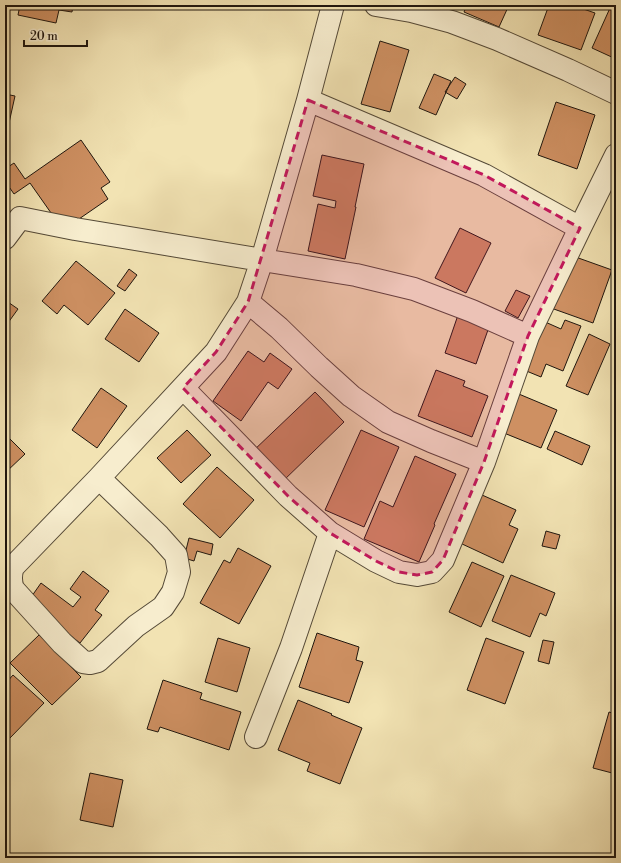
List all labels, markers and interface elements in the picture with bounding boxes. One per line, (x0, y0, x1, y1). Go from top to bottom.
scale bar (24, 22, 87, 48)
text: 20 m (30, 29, 58, 44)

